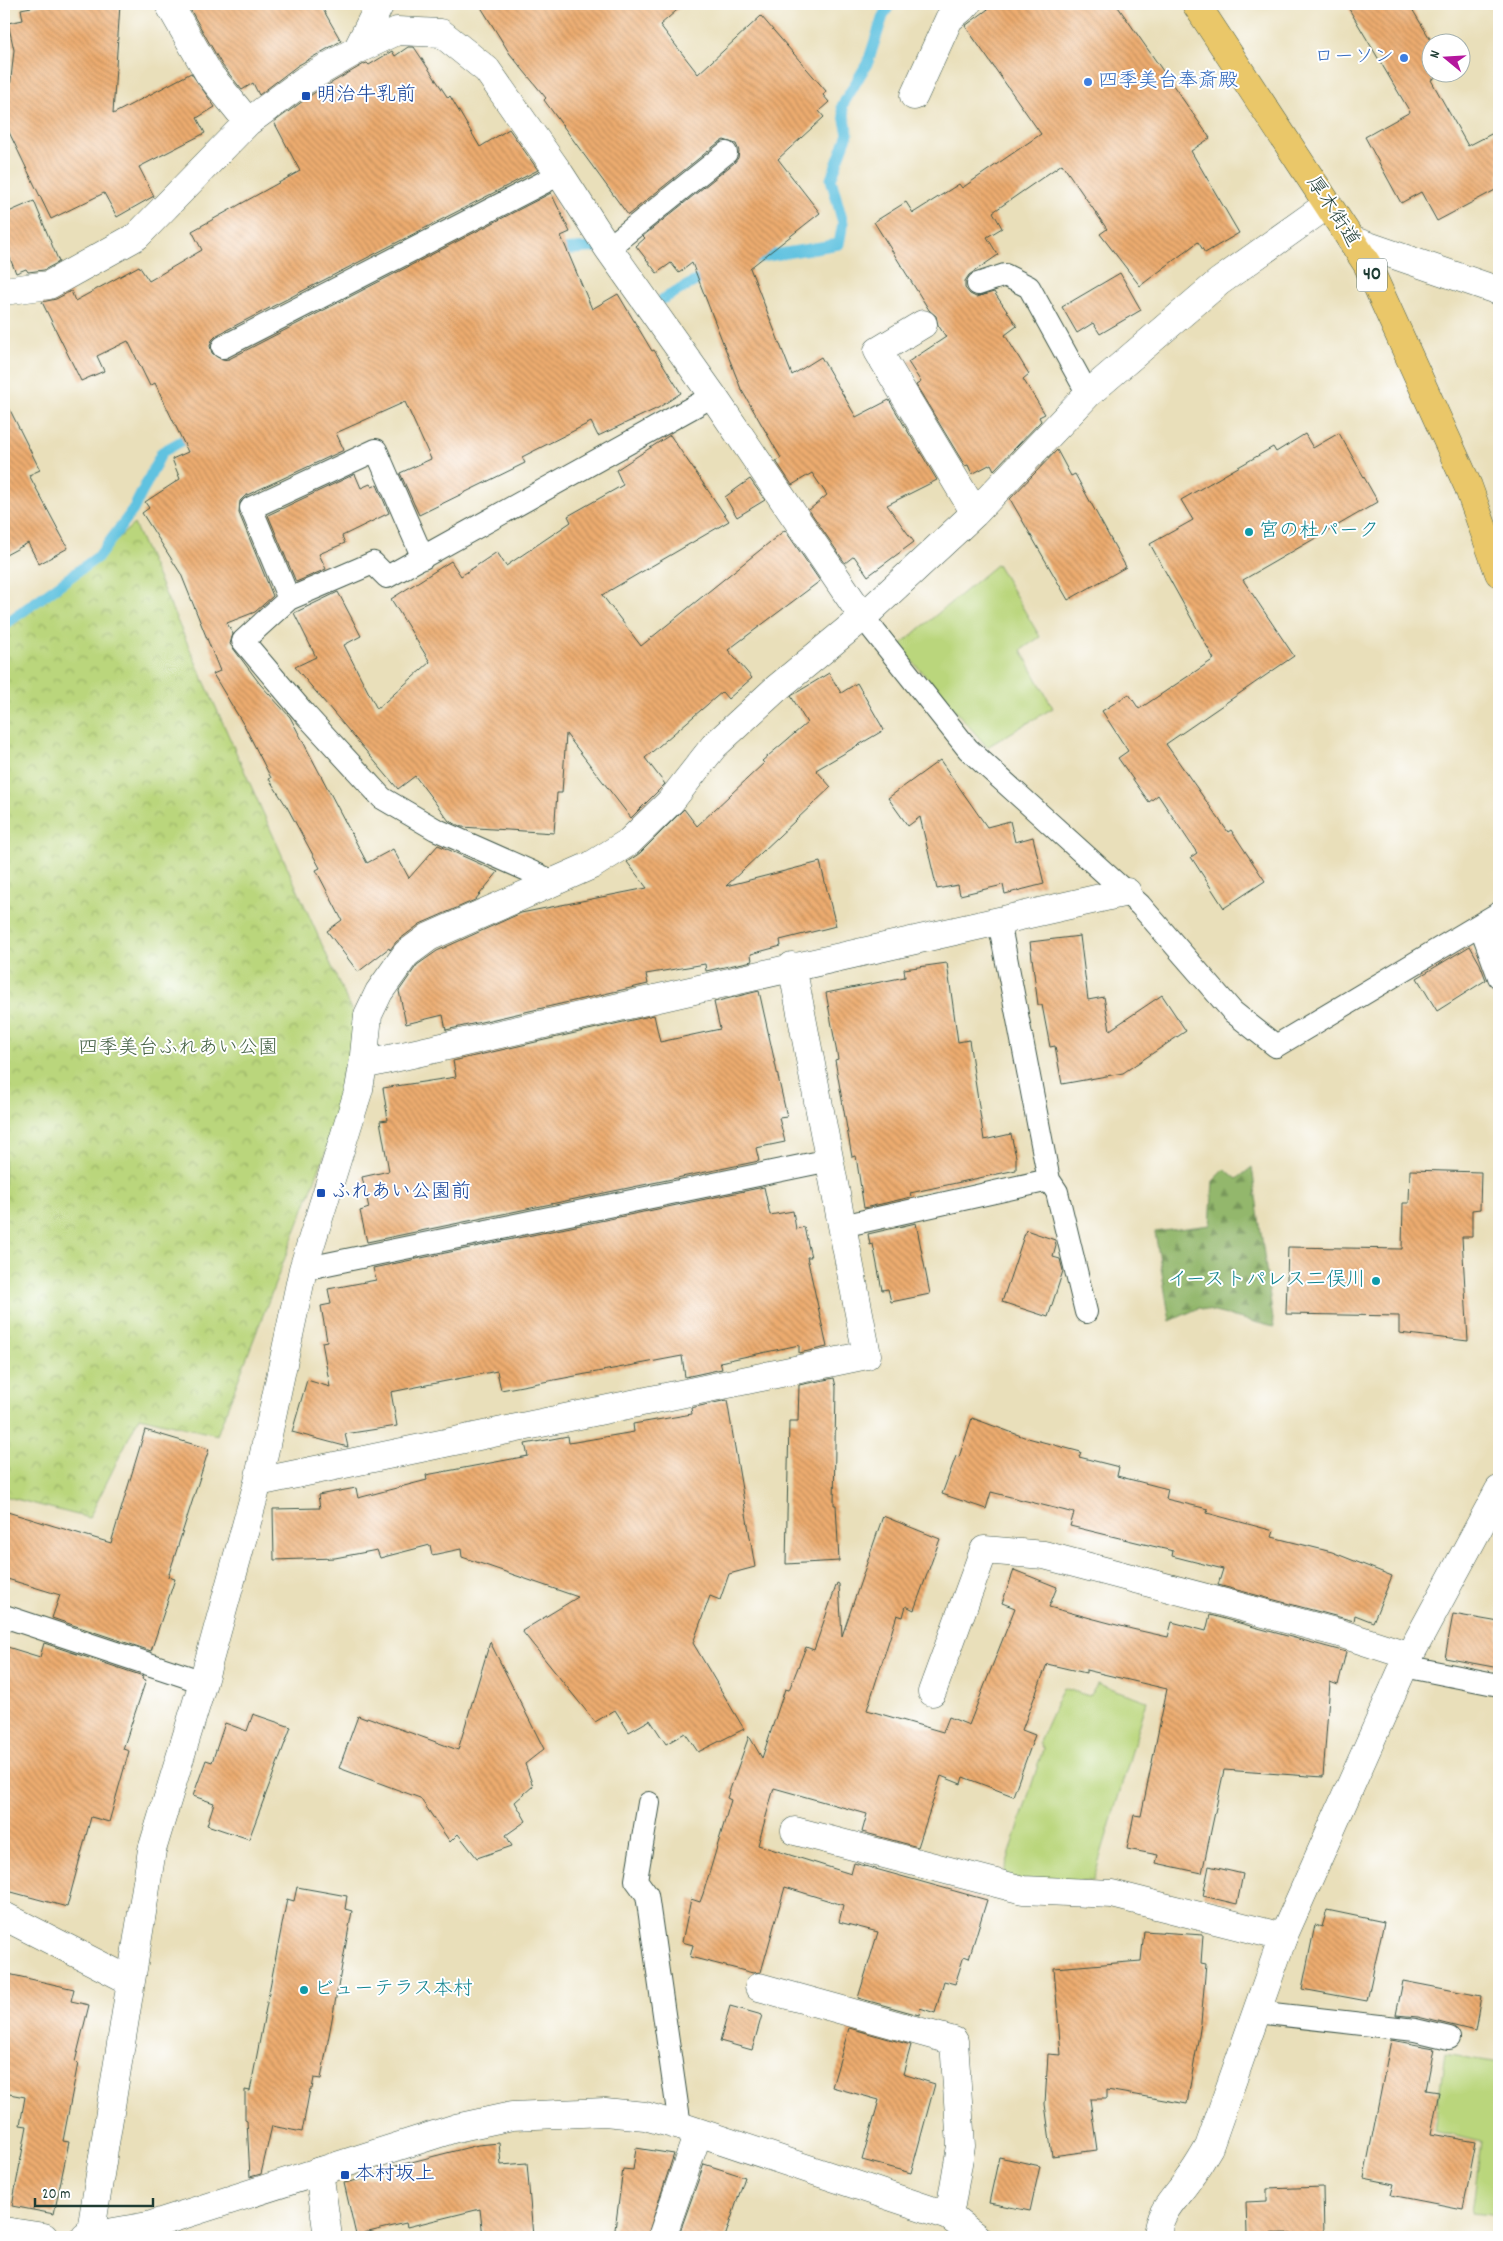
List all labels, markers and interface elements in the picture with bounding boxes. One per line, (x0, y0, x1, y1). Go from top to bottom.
north arrow (1420, 32, 1470, 82)
place label: ローソン (1314, 44, 1394, 72)
text: N (1425, 48, 1446, 61)
marker: ローソン (1398, 52, 1410, 64)
place label: 四季美台奉斎殿 (1098, 68, 1238, 96)
marker: 四季美台奉斎殿 (1082, 76, 1094, 88)
place label: 明治牛乳前 (316, 82, 416, 110)
marker: 明治牛乳前 (300, 90, 312, 102)
street label: 厚木街道 (1298, 171, 1366, 253)
road number: 40 (1357, 258, 1387, 292)
place label: 宮の杜パーク (1259, 518, 1379, 546)
marker: 宮の杜パーク (1243, 526, 1255, 538)
park label: 四季美台ふれあい公園 (78, 1035, 278, 1063)
place label: ふれあい公園前 (331, 1179, 471, 1207)
marker: ふれあい公園前 (315, 1187, 327, 1199)
place label: イーストパレス二俣川 (1167, 1267, 1366, 1295)
marker: イーストパレス二俣川 (1370, 1275, 1382, 1287)
place label: ビューテラス本村 (314, 1976, 473, 2004)
marker: ビューテラス本村 (298, 1984, 310, 1996)
place label: 本村坂上 (355, 2161, 435, 2189)
marker: 本村坂上 (339, 2169, 351, 2181)
scale bar (35, 2176, 152, 2208)
text: 20 m (42, 2184, 70, 2206)

